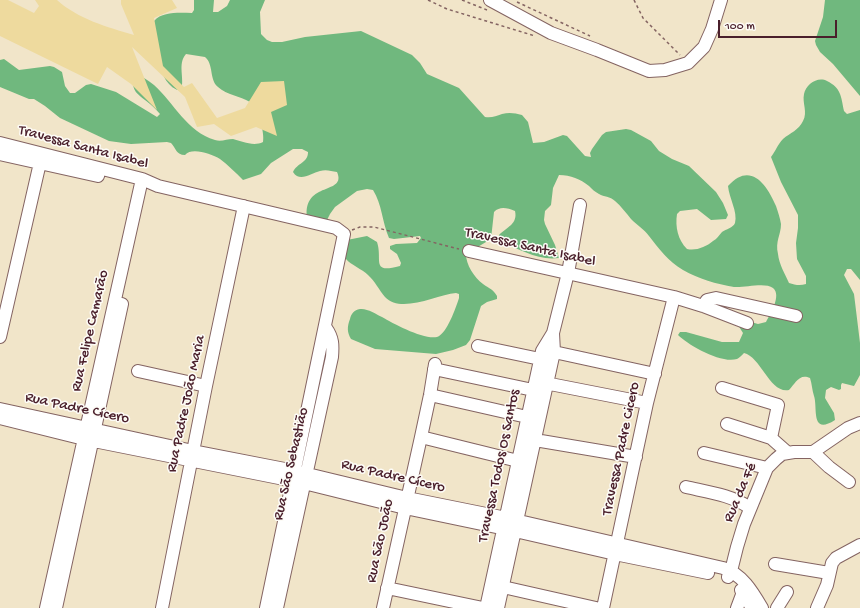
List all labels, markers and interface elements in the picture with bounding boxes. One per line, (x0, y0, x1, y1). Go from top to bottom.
scale bar (720, 12, 839, 38)
text: 100 m (725, 20, 755, 34)
street label: Travessa Santa Isabel (16, 122, 150, 174)
street label: Travessa Santa Isabel (463, 224, 597, 272)
street label: Rua Felipe Camarão (68, 268, 114, 394)
street label: Rua Padre João Maria (164, 334, 210, 474)
street label: Travessa Padre Cicero (599, 381, 645, 517)
street label: Travessa Todos Os Santos (475, 388, 525, 544)
street label: Rua Padre Cícero (23, 389, 131, 429)
street label: Rua São Sebastião (270, 406, 314, 522)
street label: Rua Padre Cícero (339, 456, 447, 498)
street label: Rua da Fé (720, 461, 762, 525)
street label: Rua São João (363, 497, 399, 585)

